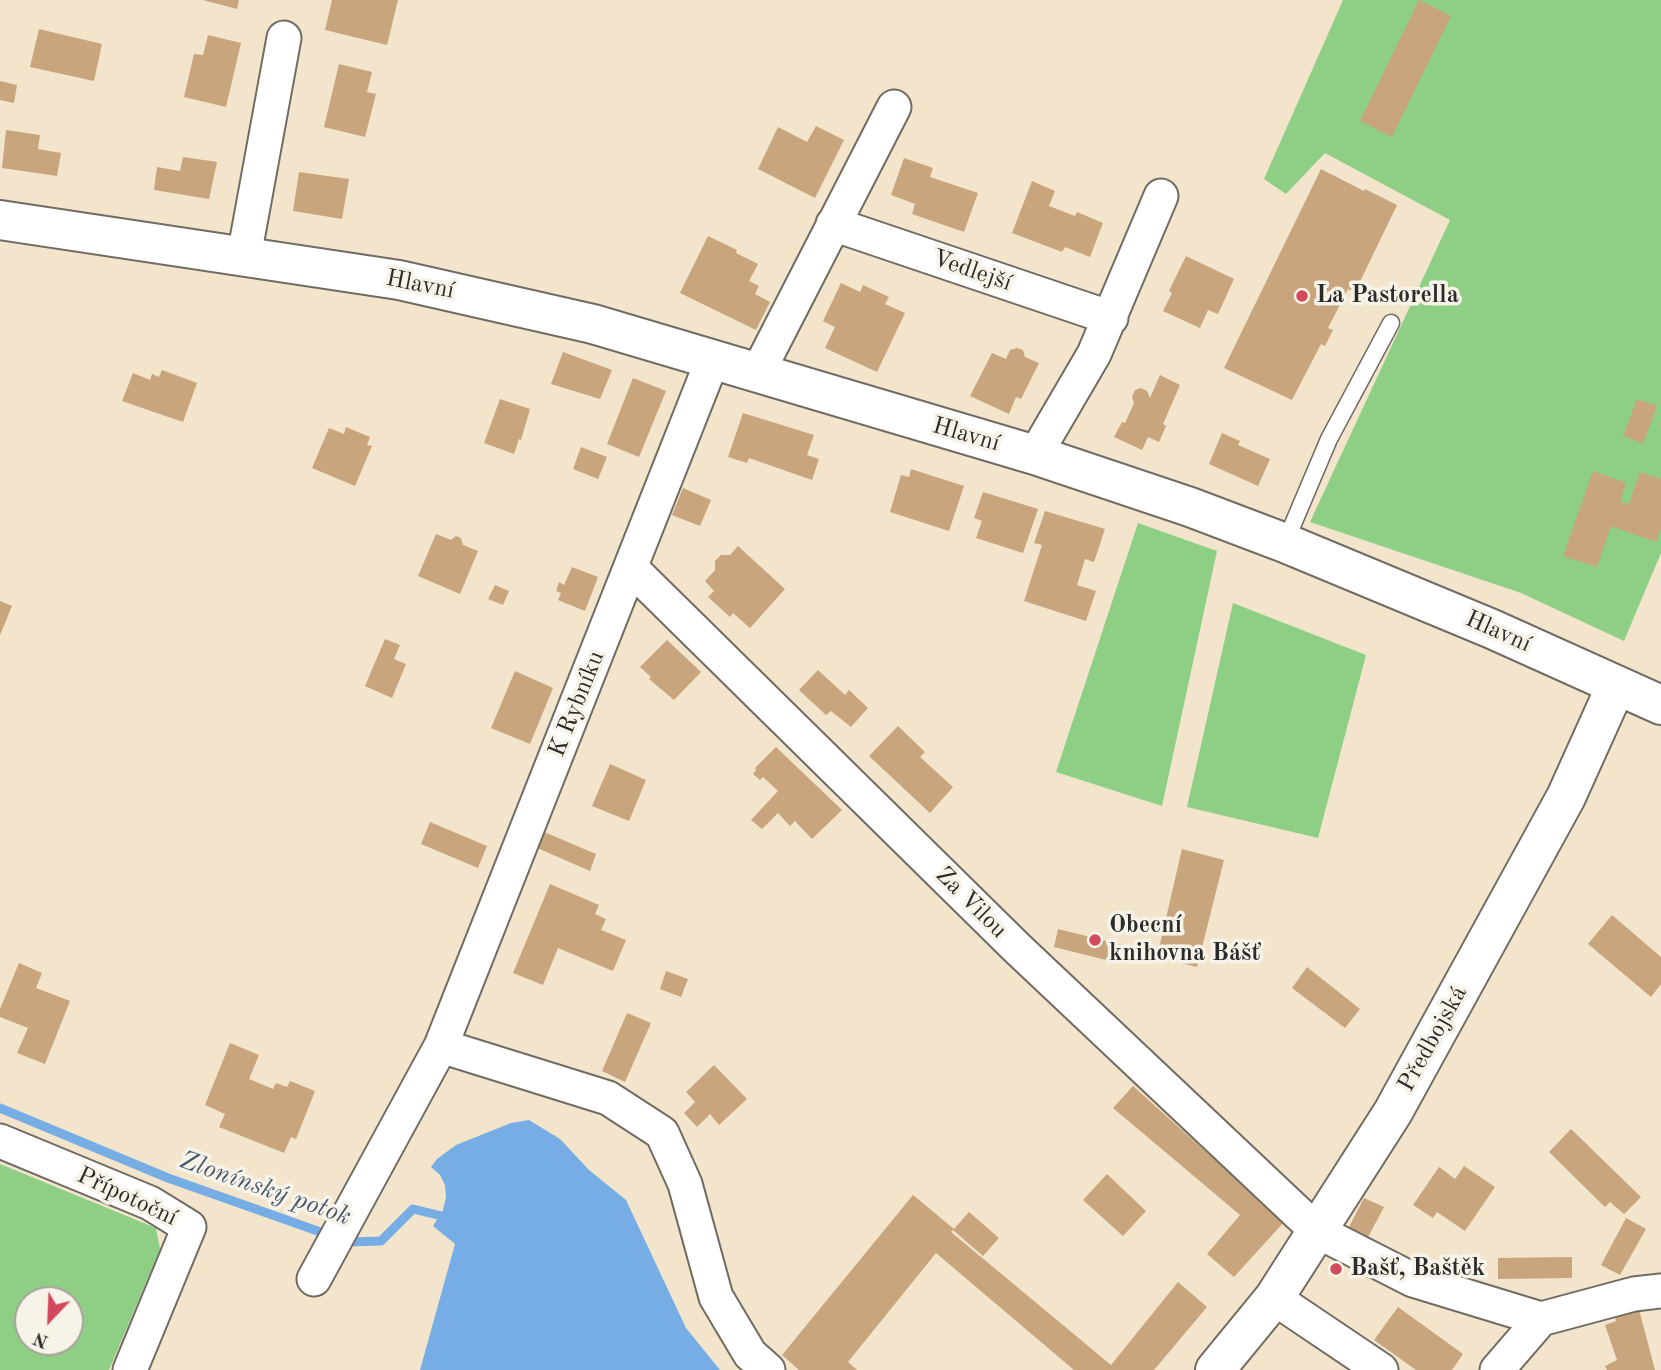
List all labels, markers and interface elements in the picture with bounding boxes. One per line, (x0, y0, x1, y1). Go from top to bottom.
street label: Vedlejší (929, 244, 1015, 298)
street label: Hlavní (384, 264, 456, 306)
place label: La Pastorella (1316, 282, 1459, 310)
marker: La Pastorella (1294, 288, 1310, 304)
street label: Hlavní (929, 412, 1003, 458)
street label: Hlavní (1461, 605, 1535, 659)
street label: K Rybníku (543, 647, 611, 761)
street label: Za Vilou (929, 861, 1013, 945)
place label: Obecní knihovna Bášť (1109, 912, 1261, 968)
marker: Obecní knihovna Bášť (1087, 932, 1103, 948)
street label: Předbojská (1392, 981, 1474, 1097)
water label: Zlonínský potok (175, 1145, 355, 1233)
street label: Přípotoční (72, 1161, 182, 1233)
place label: Bašť, Baštěk (1350, 1255, 1485, 1283)
marker: Bašť, Baštěk (1328, 1261, 1344, 1277)
north arrow (14, 1286, 84, 1356)
text: N (31, 1327, 52, 1351)

